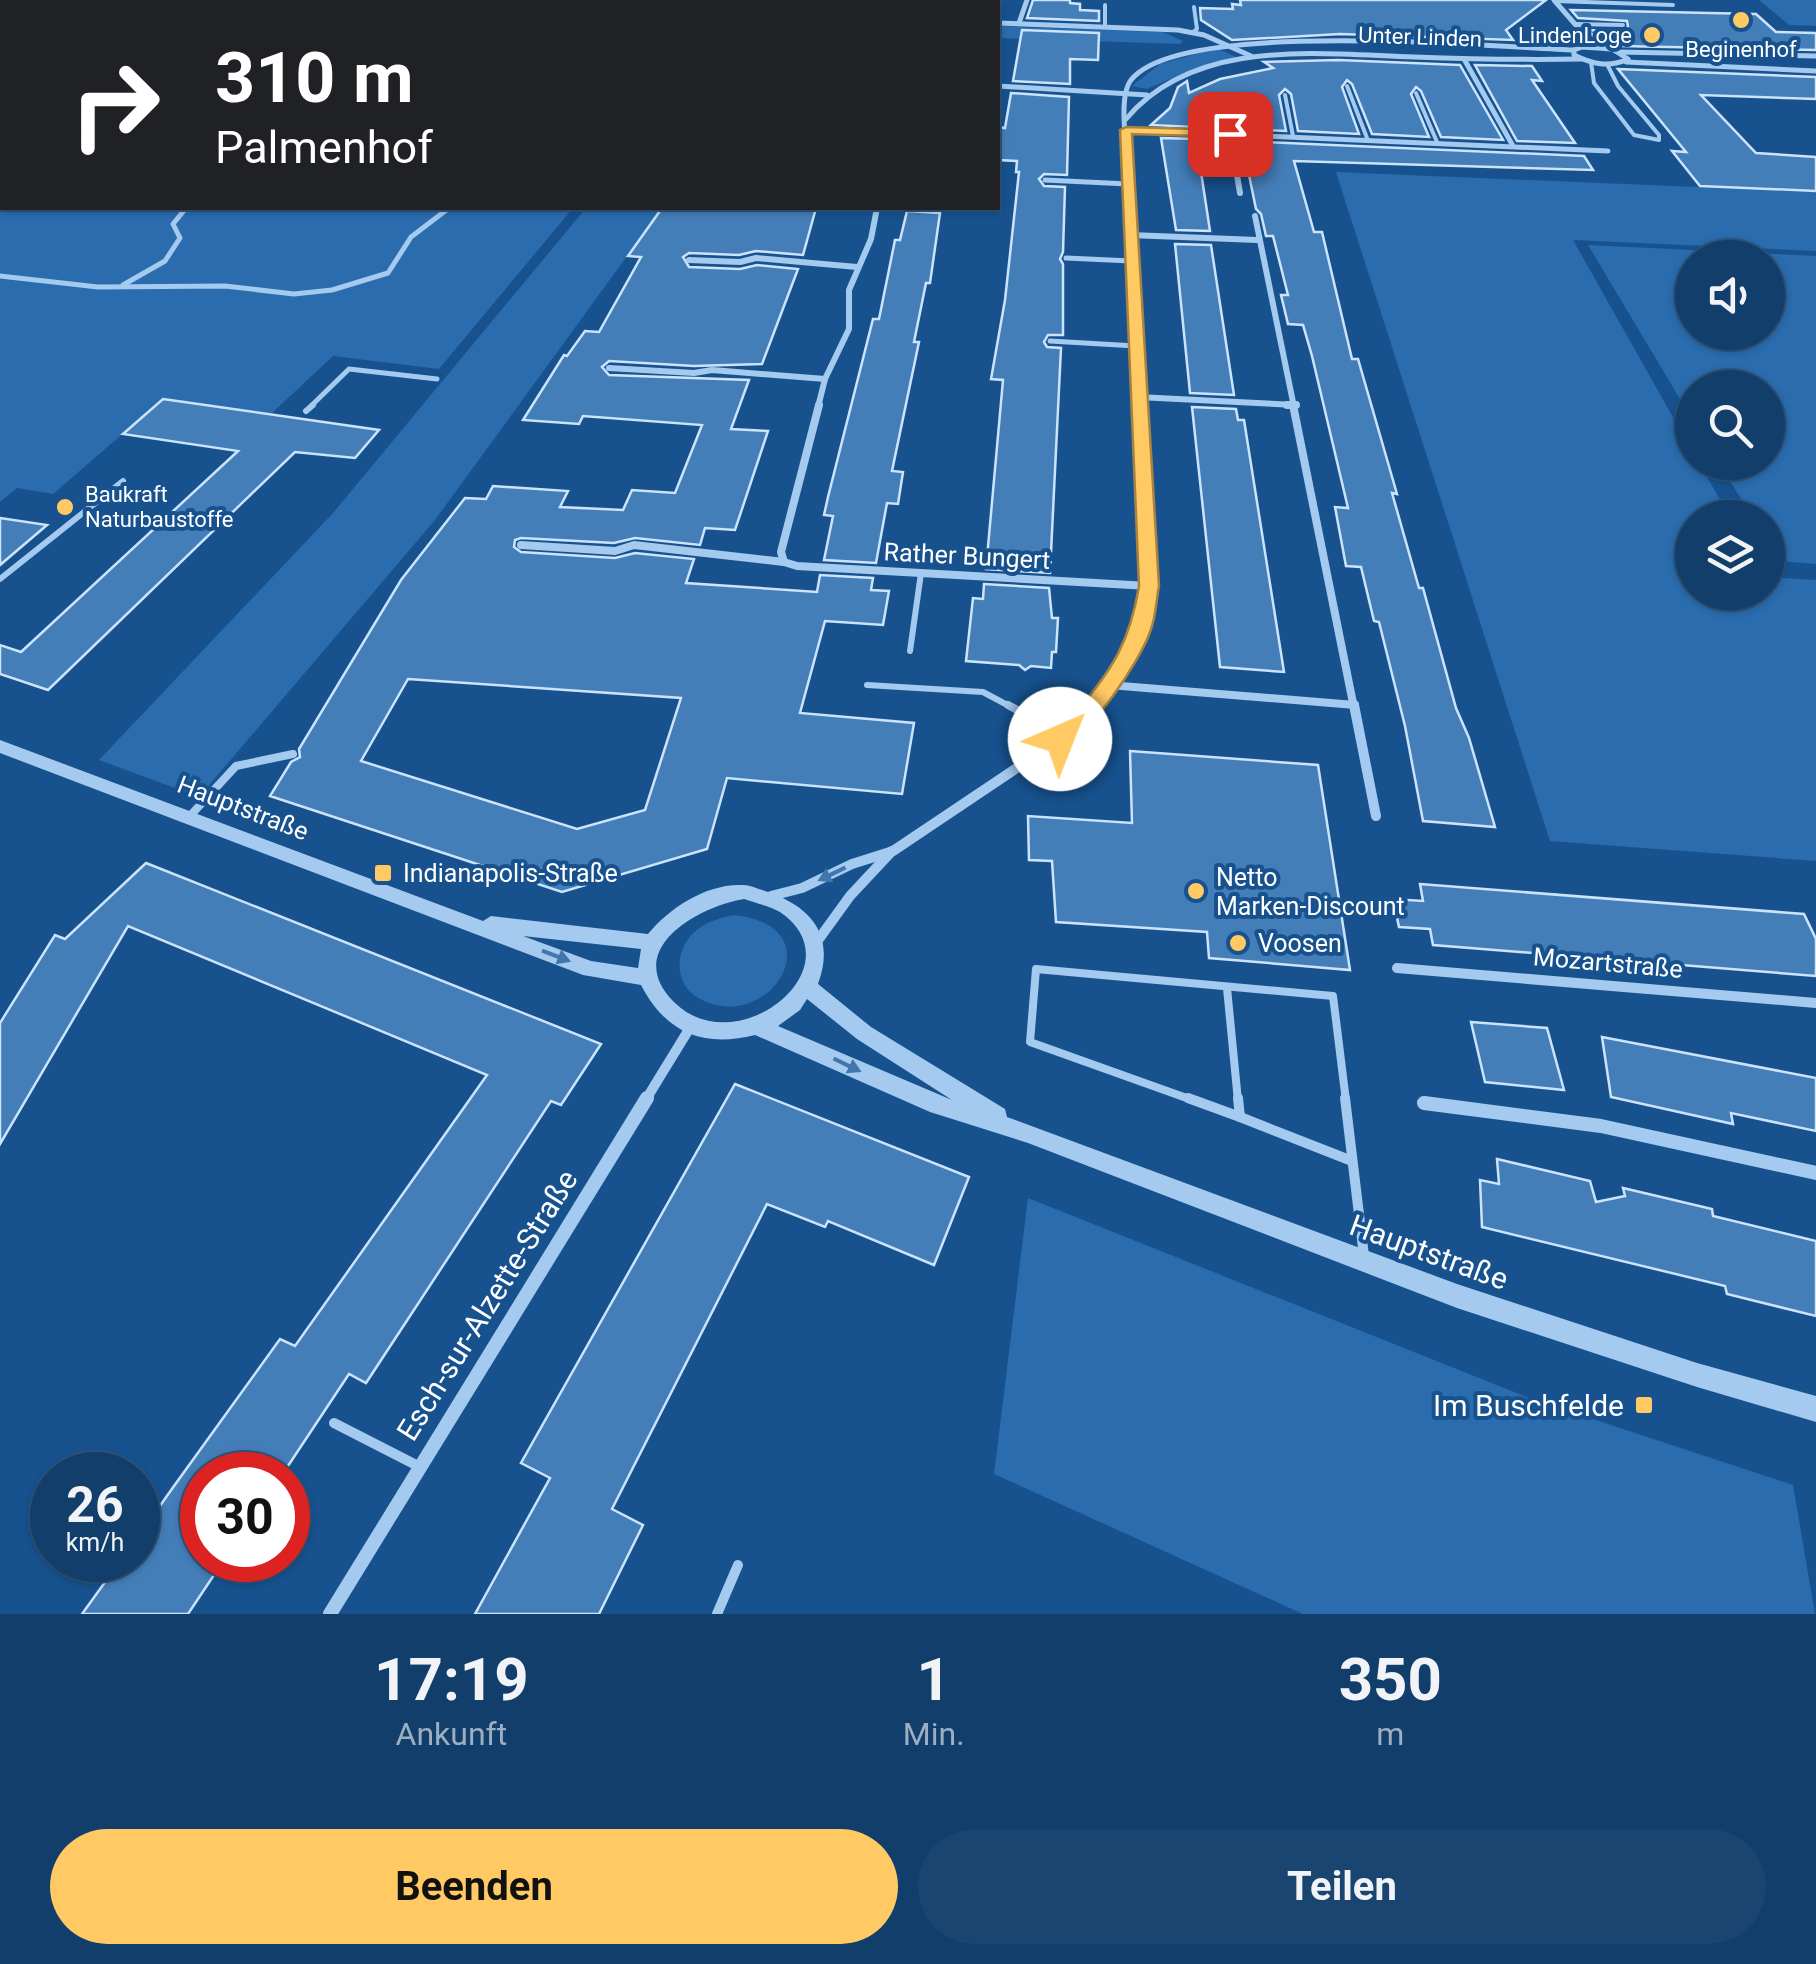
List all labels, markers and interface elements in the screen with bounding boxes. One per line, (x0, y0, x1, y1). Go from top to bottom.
marker: Beginenhof (1730, 9, 1752, 31)
street label: Unter Linden (1358, 22, 1482, 52)
place label: LindenLoge (1518, 23, 1632, 48)
marker: LindenLoge (1641, 24, 1663, 46)
text: 310 m (215, 37, 414, 119)
place label: Beginenhof (1685, 37, 1797, 62)
icon: right (50, 40, 180, 170)
pin (1188, 92, 1273, 177)
icon: arrive (1203, 107, 1258, 162)
text: Palmenhof (215, 121, 433, 174)
map controls (1675, 240, 1785, 610)
button: sound (1675, 240, 1785, 350)
button: search (1675, 370, 1785, 480)
place label: Baukraft Naturbaustoffe (85, 482, 233, 532)
marker: Baukraft Naturbaustoffe (54, 496, 76, 518)
button: layers (1675, 500, 1785, 610)
street label: Rather Bungert (883, 537, 1051, 575)
position arrow (1008, 687, 1112, 791)
street label: Hauptstraße (173, 770, 313, 846)
place label: Indianapolis-Straße (403, 859, 618, 888)
marker: Indianapolis-Straße (372, 862, 394, 884)
place label: Netto Marken-Discount (1216, 863, 1405, 921)
one-way arrow (817, 865, 846, 882)
marker: Netto Marken-Discount (1185, 880, 1207, 902)
place label: Voosen (1258, 929, 1342, 958)
marker: Voosen (1227, 932, 1249, 954)
street label: Mozartstraße (1532, 942, 1684, 984)
one-way arrow (541, 949, 571, 965)
one-way arrow (833, 1056, 862, 1073)
street label: Esch-sur-Alzette-Straße (389, 1163, 585, 1447)
street label: Hauptstraße (1345, 1207, 1513, 1297)
place label: Im Buschfelde (1433, 1388, 1624, 1423)
marker: Im Buschfelde (1633, 1394, 1655, 1416)
speed limit sign: 30 (180, 1452, 310, 1582)
text: 26 (66, 1476, 124, 1534)
text: km/h (66, 1528, 124, 1557)
text: 17:19 (374, 1644, 529, 1715)
text: 1 (916, 1644, 951, 1715)
text: 350 (1339, 1644, 1442, 1715)
text: Ankunft (396, 1715, 507, 1753)
text: Min. (903, 1715, 965, 1753)
text: m (1376, 1715, 1404, 1753)
button: Beenden (50, 1829, 898, 1944)
button: Teilen (918, 1829, 1766, 1944)

